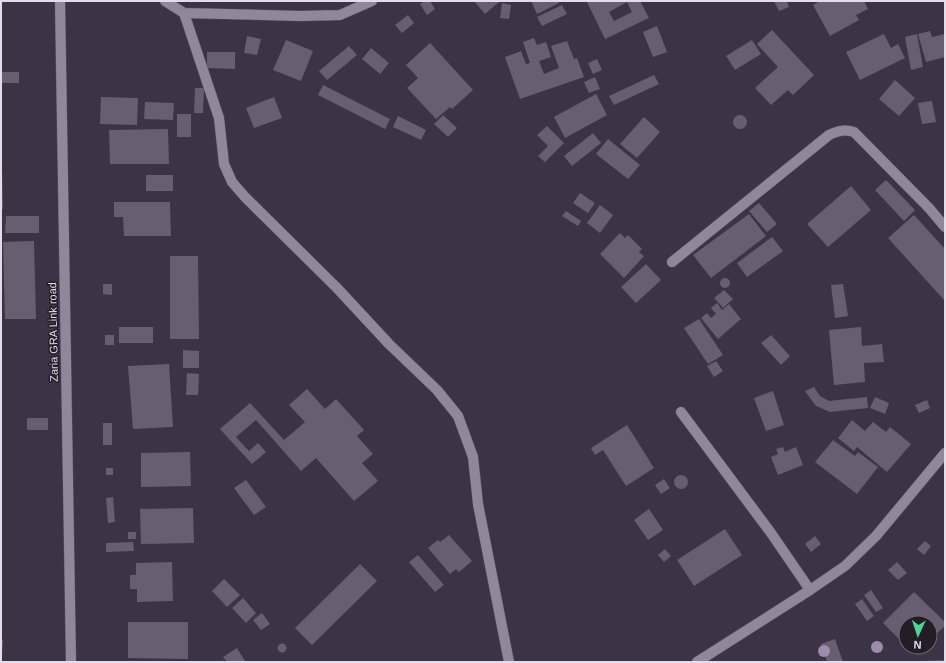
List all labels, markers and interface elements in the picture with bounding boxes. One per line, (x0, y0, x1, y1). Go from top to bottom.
street label: Zaria GRA Link road (46, 282, 60, 382)
north arrow (898, 615, 938, 655)
text: N (913, 639, 922, 651)

